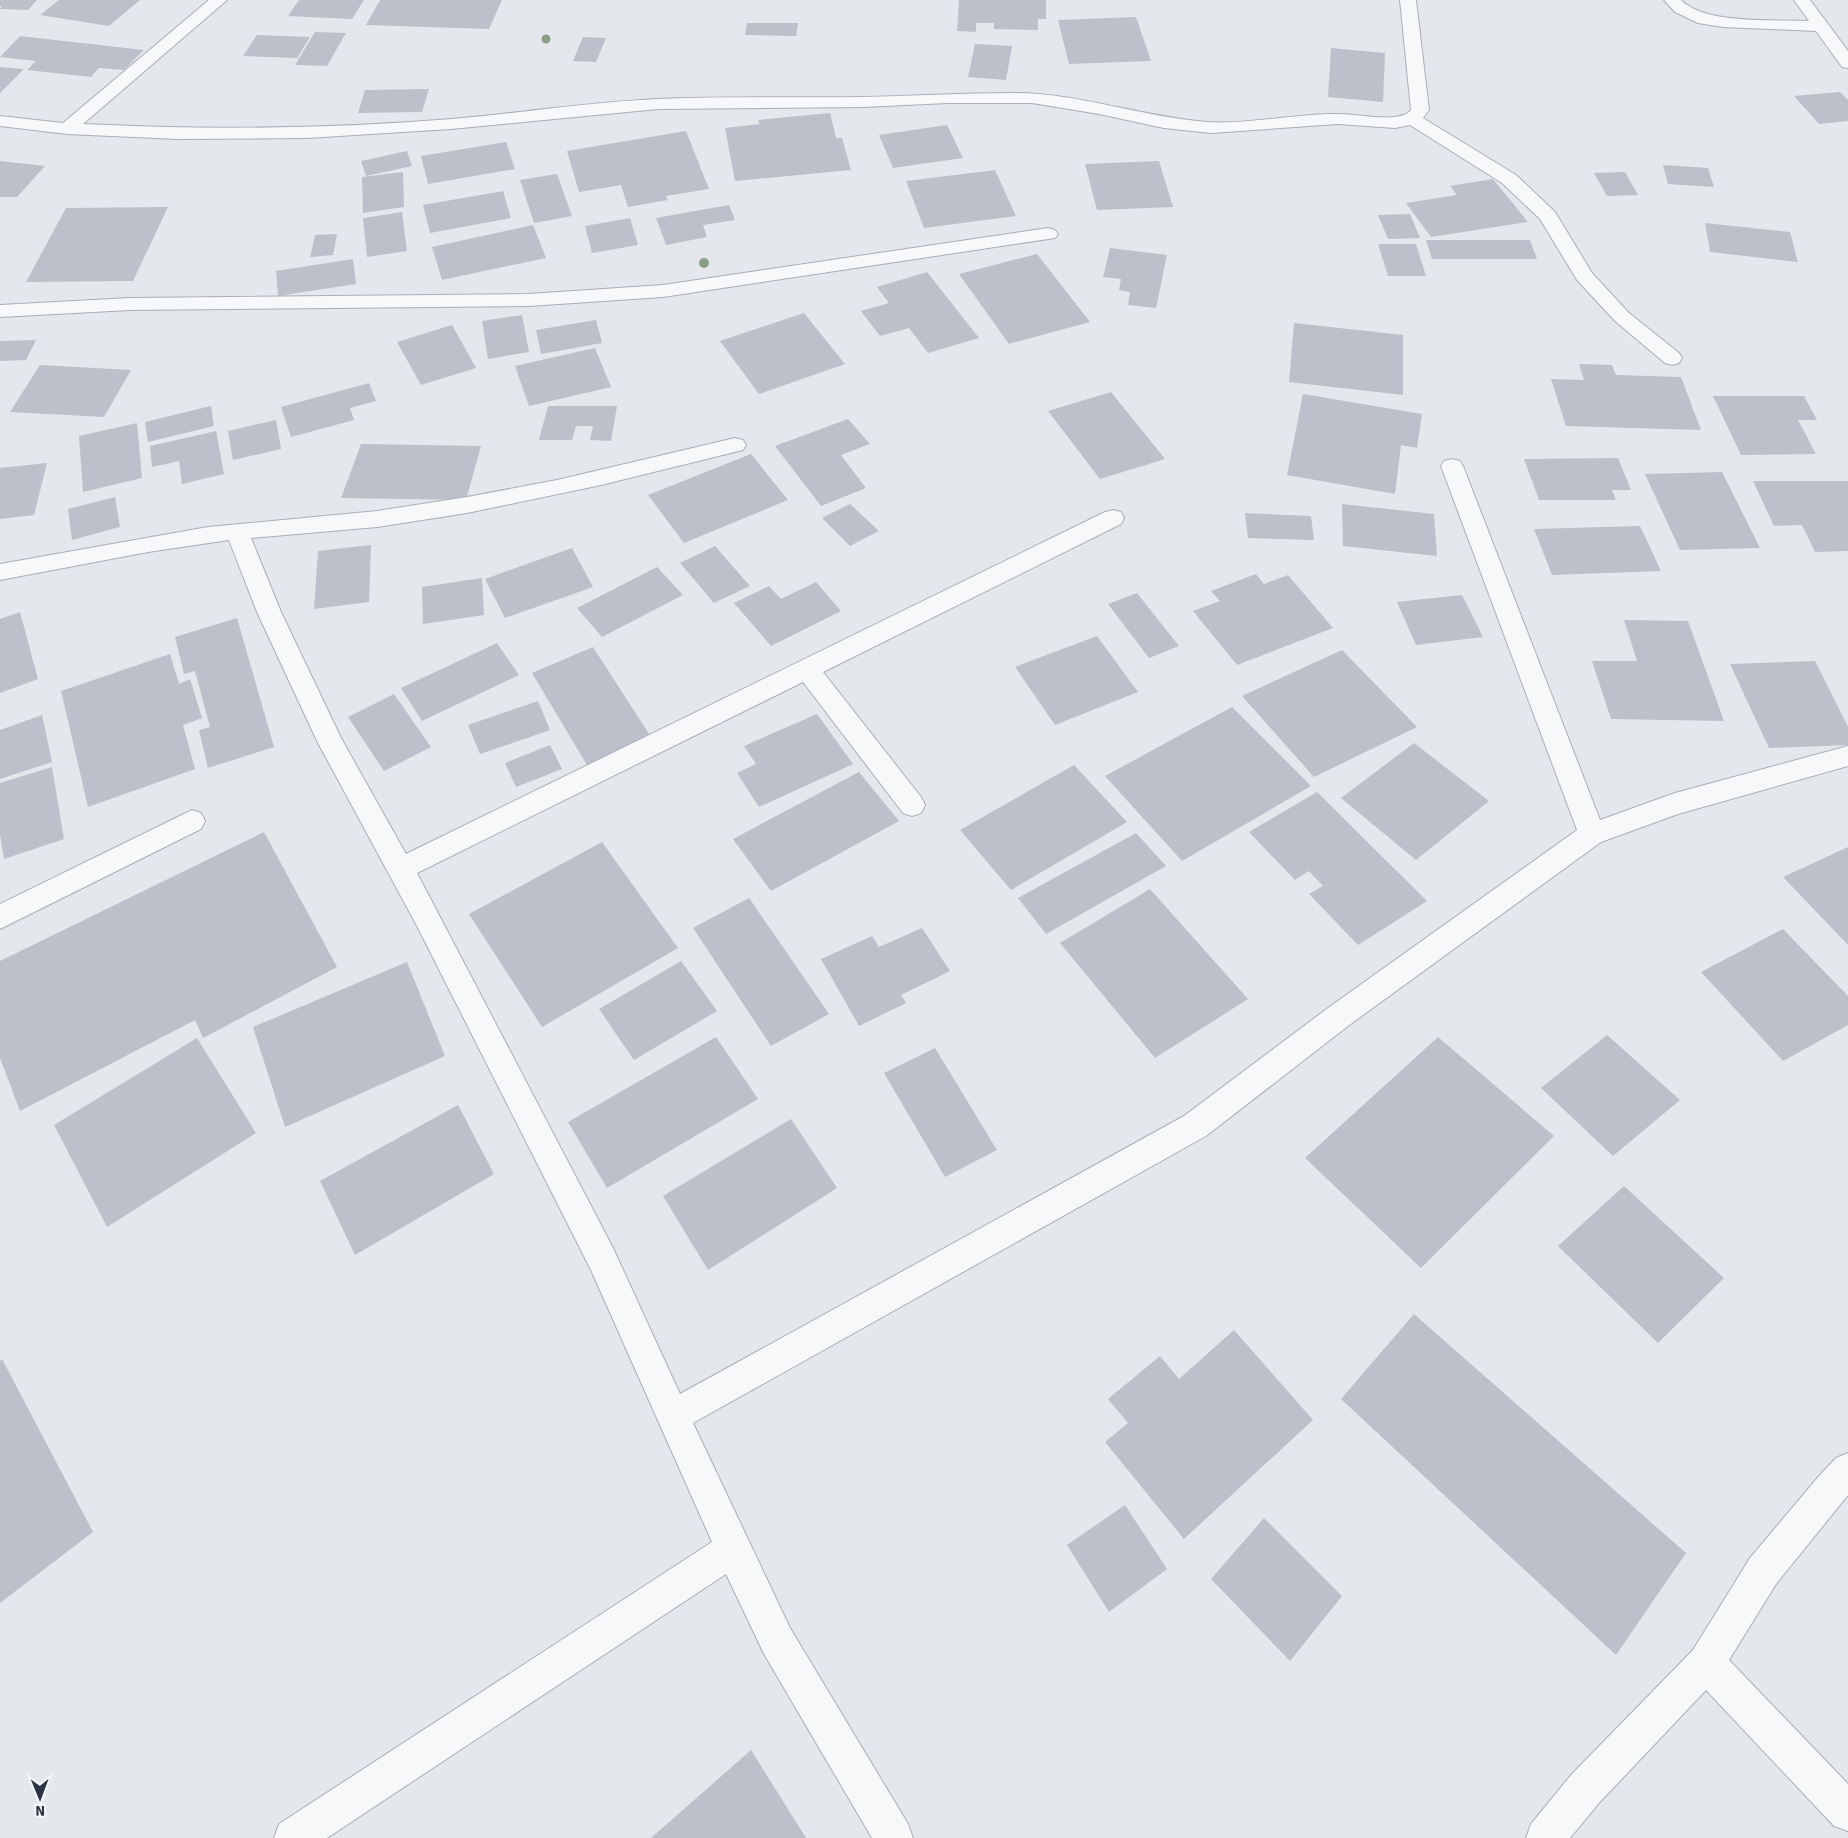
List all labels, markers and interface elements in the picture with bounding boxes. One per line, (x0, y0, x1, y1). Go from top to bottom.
north arrow (15, 1773, 65, 1823)
text: N (35, 1802, 45, 1819)

